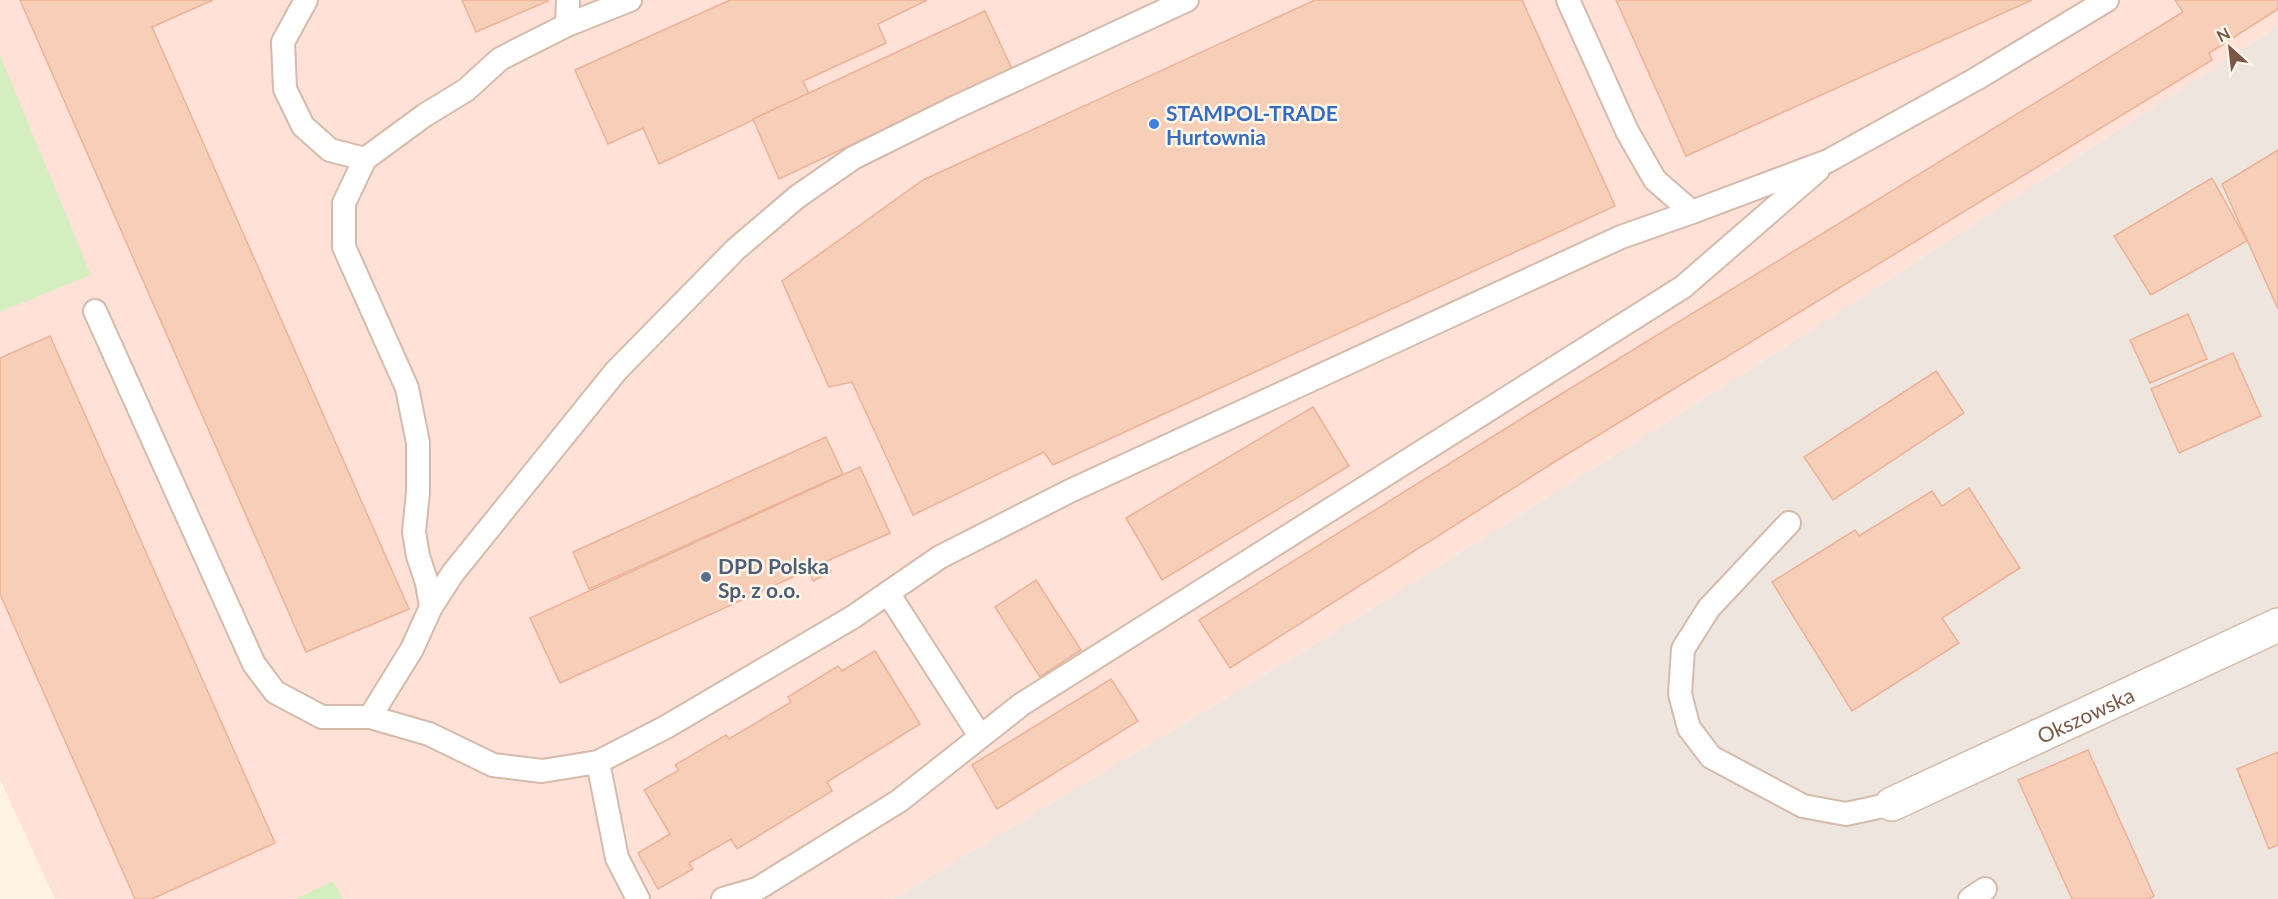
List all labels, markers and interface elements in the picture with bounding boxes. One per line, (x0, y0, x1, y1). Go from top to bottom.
north arrow (2200, 18, 2260, 78)
text: N (2213, 23, 2233, 45)
place label: STAMPOL-TRADE Hurtownia (1166, 100, 1338, 149)
marker: STAMPOL-TRADE Hurtownia (1147, 117, 1161, 131)
place label: DPD Polska Sp. z o.o. (718, 553, 829, 602)
marker: DPD Polska Sp. z o.o. (699, 570, 713, 584)
street label: Okszowska (2033, 681, 2138, 748)

